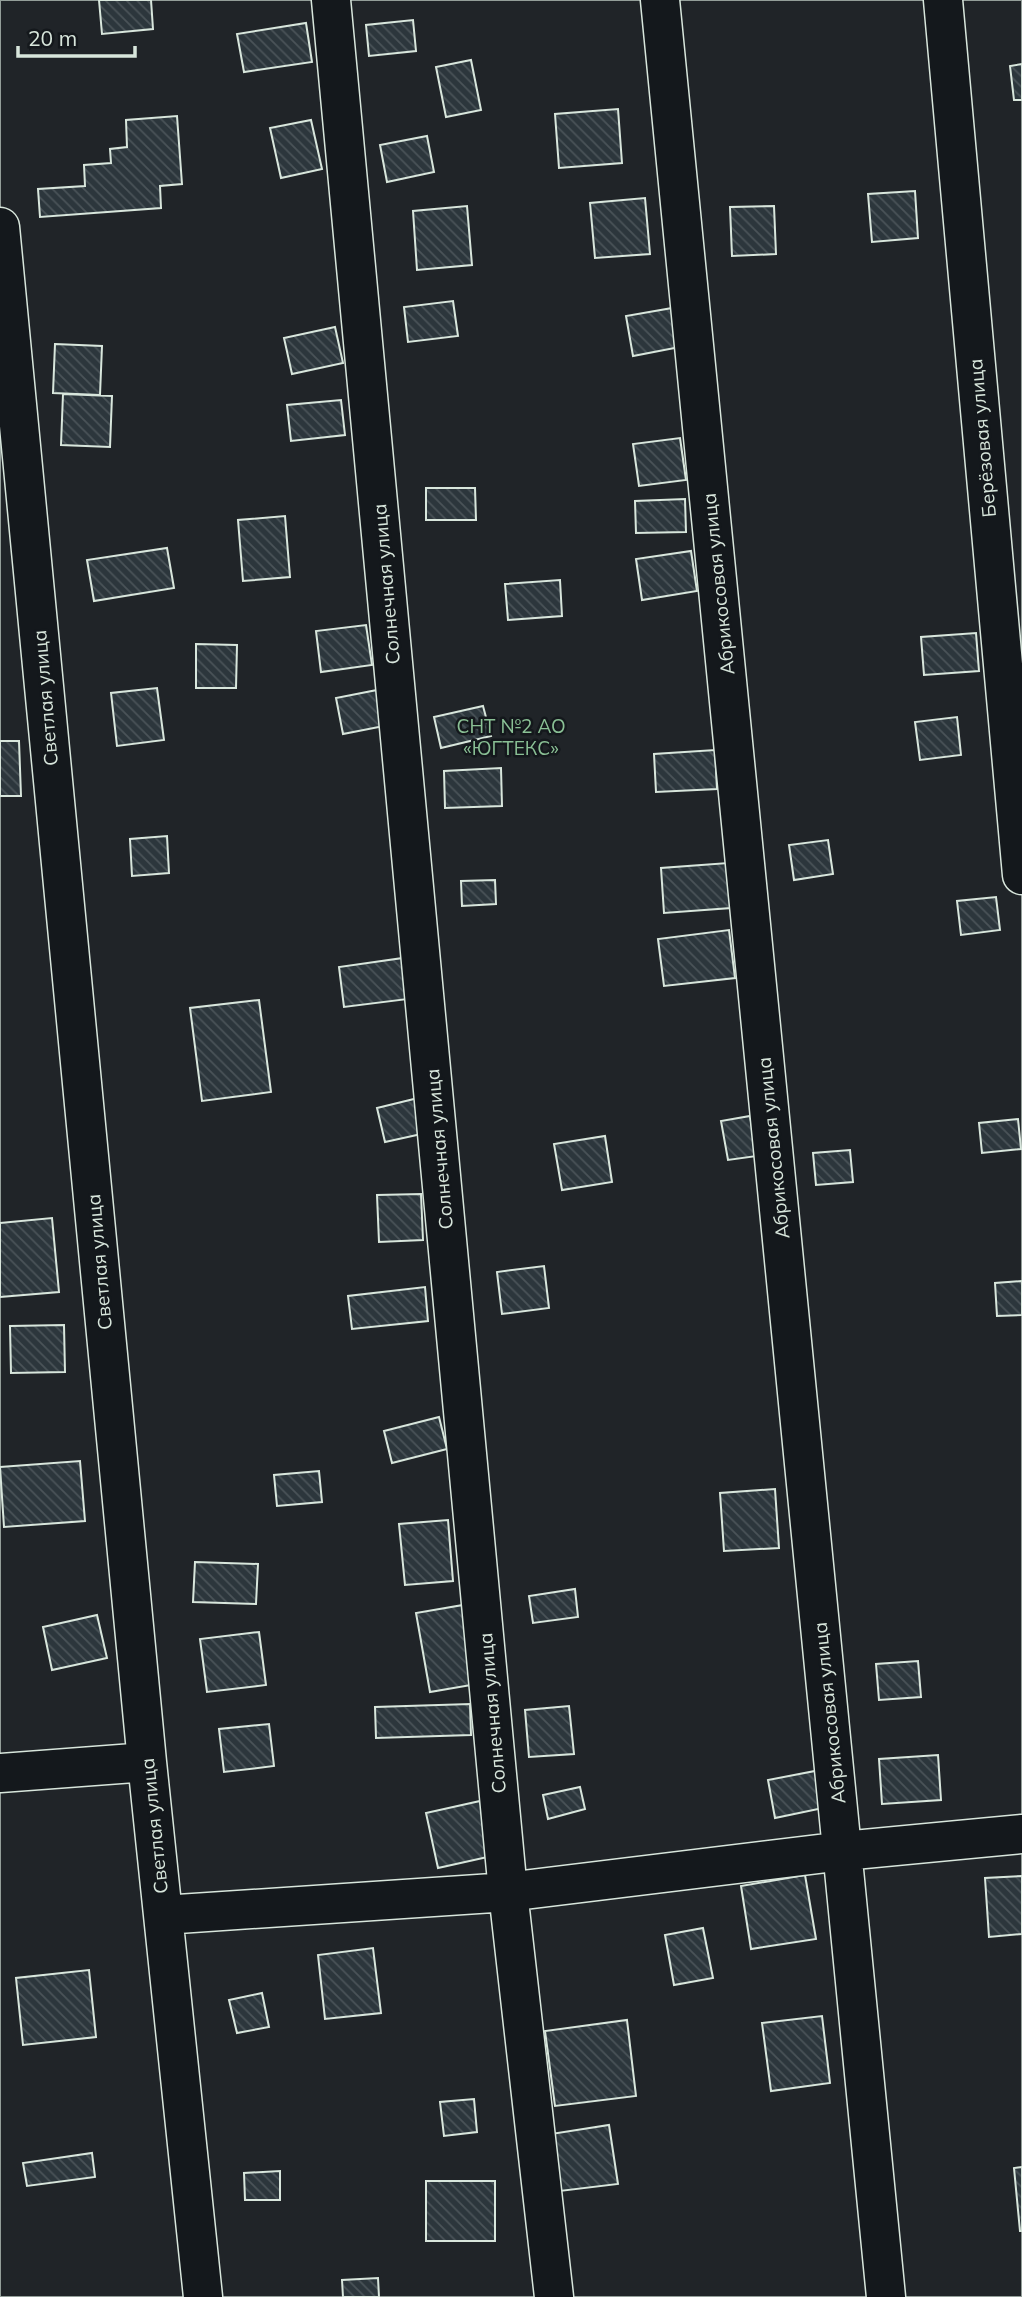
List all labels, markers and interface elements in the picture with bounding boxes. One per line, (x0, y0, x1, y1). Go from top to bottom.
scale bar (18, 14, 135, 58)
text: 20 m (28, 25, 77, 51)
street label: Берёзовая улица (963, 358, 1001, 518)
street label: Абрикосовая улица (697, 492, 739, 676)
street label: Солнечная улица (367, 503, 405, 665)
street label: Светлая улица (27, 629, 63, 767)
park label: СНТ №2 АО «ЮГТЕКС» (456, 714, 566, 760)
street label: Абрикосовая улица (752, 1056, 794, 1240)
street label: Солнечная улица (420, 1068, 458, 1230)
street label: Светлая улица (81, 1193, 117, 1331)
street label: Абрикосовая улица (808, 1621, 850, 1805)
street label: Солнечная улица (473, 1632, 511, 1794)
street label: Светлая улица (135, 1757, 173, 1895)

